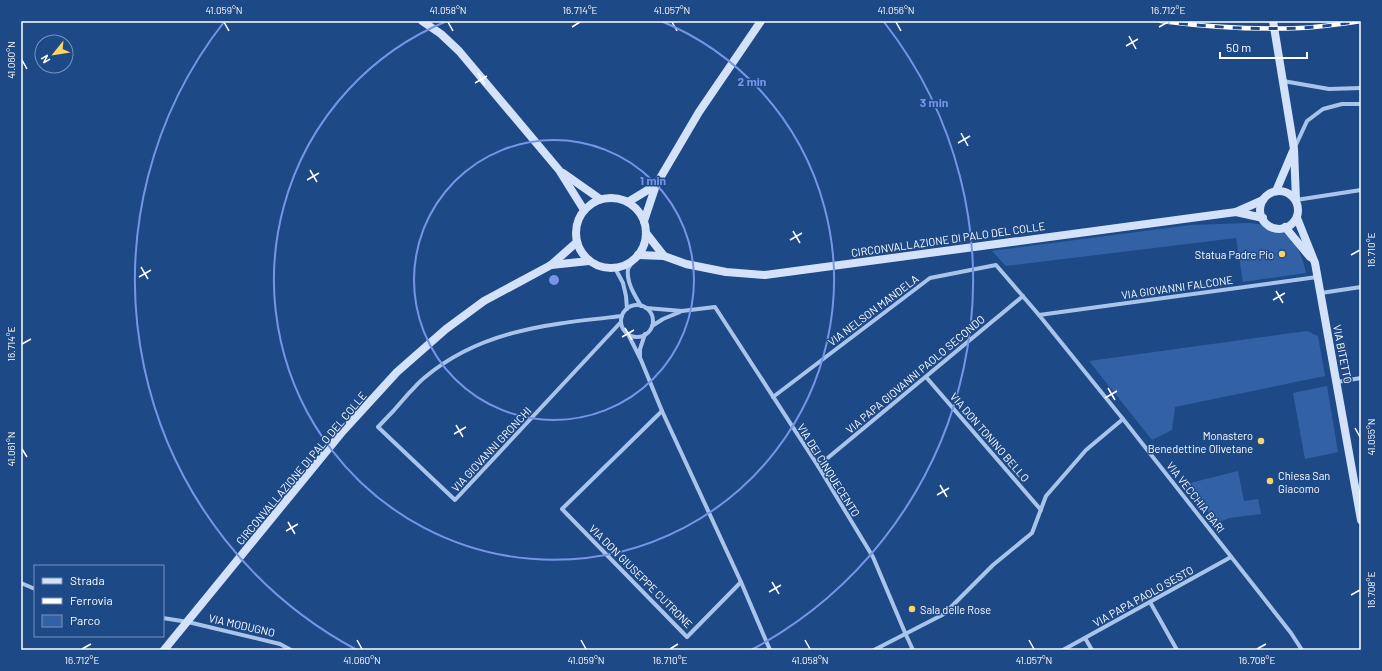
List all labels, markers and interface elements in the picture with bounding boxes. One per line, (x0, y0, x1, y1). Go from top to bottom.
text: 41.059°N (205, 4, 243, 16)
text: 41.058°N (429, 4, 467, 16)
text: 16.714°E (562, 4, 598, 16)
text: 41.057°N (654, 4, 690, 16)
text: 41.056°N (877, 4, 915, 16)
text: 16.712°E (1151, 4, 1185, 16)
north arrow (34, 34, 74, 74)
scale bar (1220, 34, 1307, 60)
text: 50 m (1226, 40, 1251, 54)
text: 41.060°N (5, 41, 17, 79)
text: N (37, 53, 52, 66)
text: 2 min (738, 74, 766, 88)
text: 3 min (920, 95, 948, 109)
text: 1 min (640, 173, 666, 187)
street label: CIRCONVALLAZIONE DI PALO DEL COLLE (850, 219, 1046, 259)
text: 16.710°E (1365, 232, 1377, 268)
place label: Statua Padre Pio (1195, 248, 1274, 261)
marker: Statua Padre Pio (1277, 249, 1287, 259)
street label: VIA NELSON MANDELA (825, 272, 921, 348)
centre of rings (547, 273, 561, 287)
street label: VIA GIOVANNI FALCONE (1120, 273, 1234, 301)
street label: VIA PAPA GIOVANNI PAOLO SECONDO (843, 312, 987, 436)
street label: VIA BITETTO (1331, 323, 1355, 385)
text: 16.714°E (5, 326, 17, 362)
street label: CIRCONVALLAZIONE DI PALO DEL COLLE (233, 389, 369, 547)
street label: VIA DON TONINO BELLO (948, 390, 1032, 484)
street label: VIA GIOVANNI GRONCHI (448, 404, 534, 494)
text: 41.055°N (1365, 418, 1377, 456)
street label: VIA DEI CINQUECENTO (795, 421, 863, 519)
place label: Monastero Benedettine Olivetane (1148, 429, 1253, 455)
text: 41.061°N (5, 431, 17, 467)
marker: Monastero Benedettine Olivetane (1256, 436, 1266, 446)
street label: VIA VECCHIA BARI (1164, 459, 1228, 535)
place label: Chiesa San Giacomo (1278, 469, 1330, 495)
marker: Chiesa San Giacomo (1265, 476, 1275, 486)
street label: VIA DON GIUSEPPE CUTRONE (587, 522, 696, 631)
street label: VIA PAPA PAOLO SESTO (1090, 563, 1196, 629)
legend (34, 565, 164, 637)
text: 16.708°E (1365, 572, 1377, 608)
text: Strada (70, 573, 105, 587)
text: Ferrovia (70, 593, 113, 607)
place label: Sala delle Rose (920, 603, 991, 616)
marker: Sala delle Rose (907, 604, 917, 614)
street label: VIA MODUGNO (208, 611, 277, 639)
text: Parco (70, 613, 100, 627)
text: 16.712°E (65, 654, 99, 666)
text: 41.060°N (343, 654, 381, 666)
text: 41.059°N (567, 654, 605, 666)
text: 16.710°E (652, 654, 688, 666)
text: 41.058°N (791, 654, 829, 666)
text: 41.057°N (1016, 654, 1052, 666)
text: 16.708°E (1239, 654, 1275, 666)

